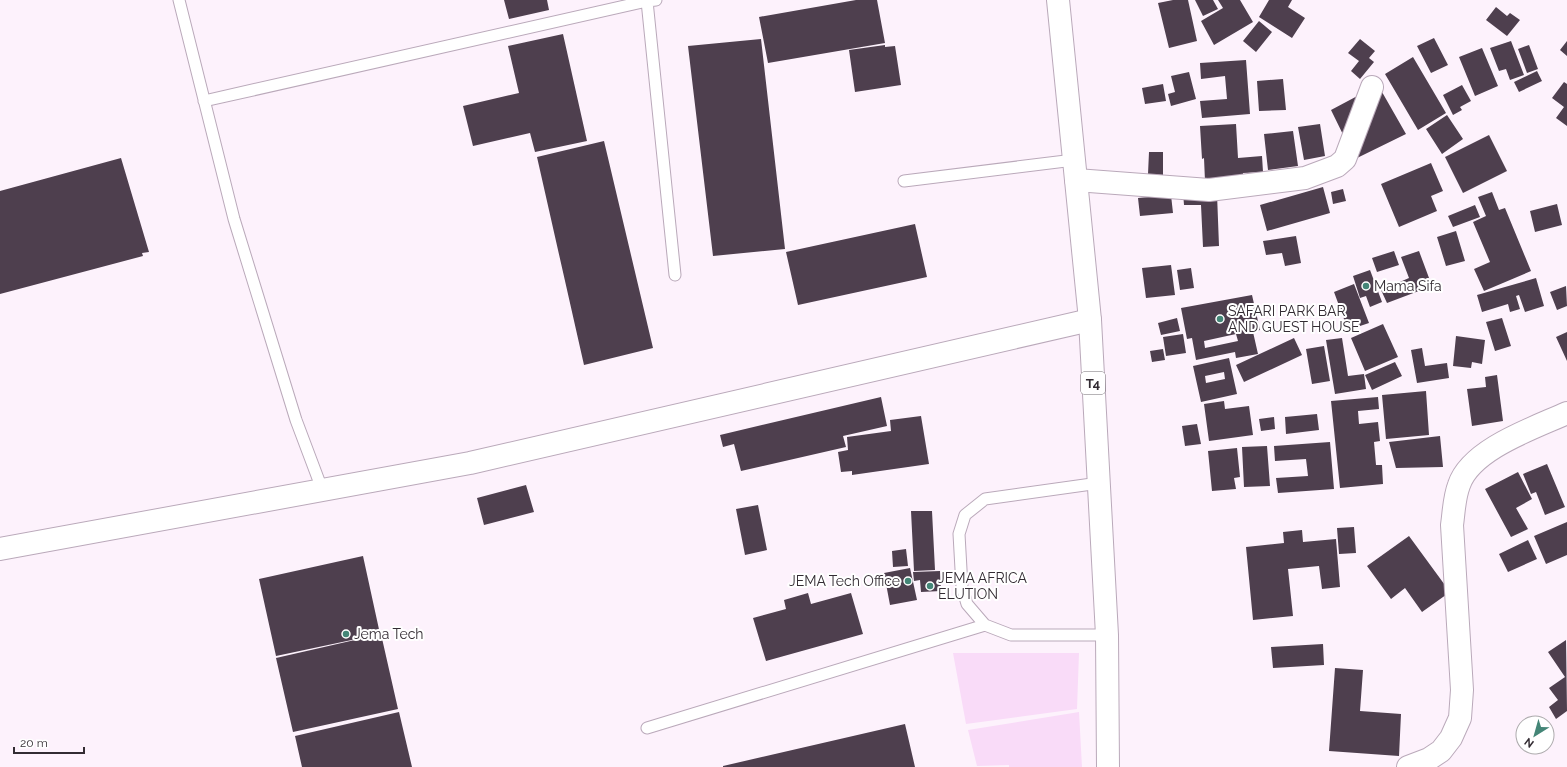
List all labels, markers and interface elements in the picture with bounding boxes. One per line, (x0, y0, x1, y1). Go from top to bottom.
place label: Mama Sifa (1374, 278, 1442, 294)
marker: Mama Sifa (1361, 281, 1371, 291)
place label: SAFARI PARK BAR AND GUEST HOUSE (1228, 303, 1360, 335)
marker: SAFARI PARK BAR AND GUEST HOUSE (1215, 314, 1225, 324)
road number: T4 (1081, 372, 1105, 394)
place label: JEMA AFRICA ELUTION (938, 570, 1027, 602)
place label: JEMA Tech Office (789, 573, 900, 589)
marker: JEMA Tech Office (903, 576, 913, 586)
marker: JEMA AFRICA ELUTION (925, 581, 935, 591)
place label: Jema Tech (354, 626, 424, 642)
marker: Jema Tech (341, 629, 351, 639)
north arrow (1515, 715, 1555, 755)
scale bar (14, 729, 84, 755)
text: N (1522, 735, 1537, 750)
text: 20 m (20, 736, 48, 750)

